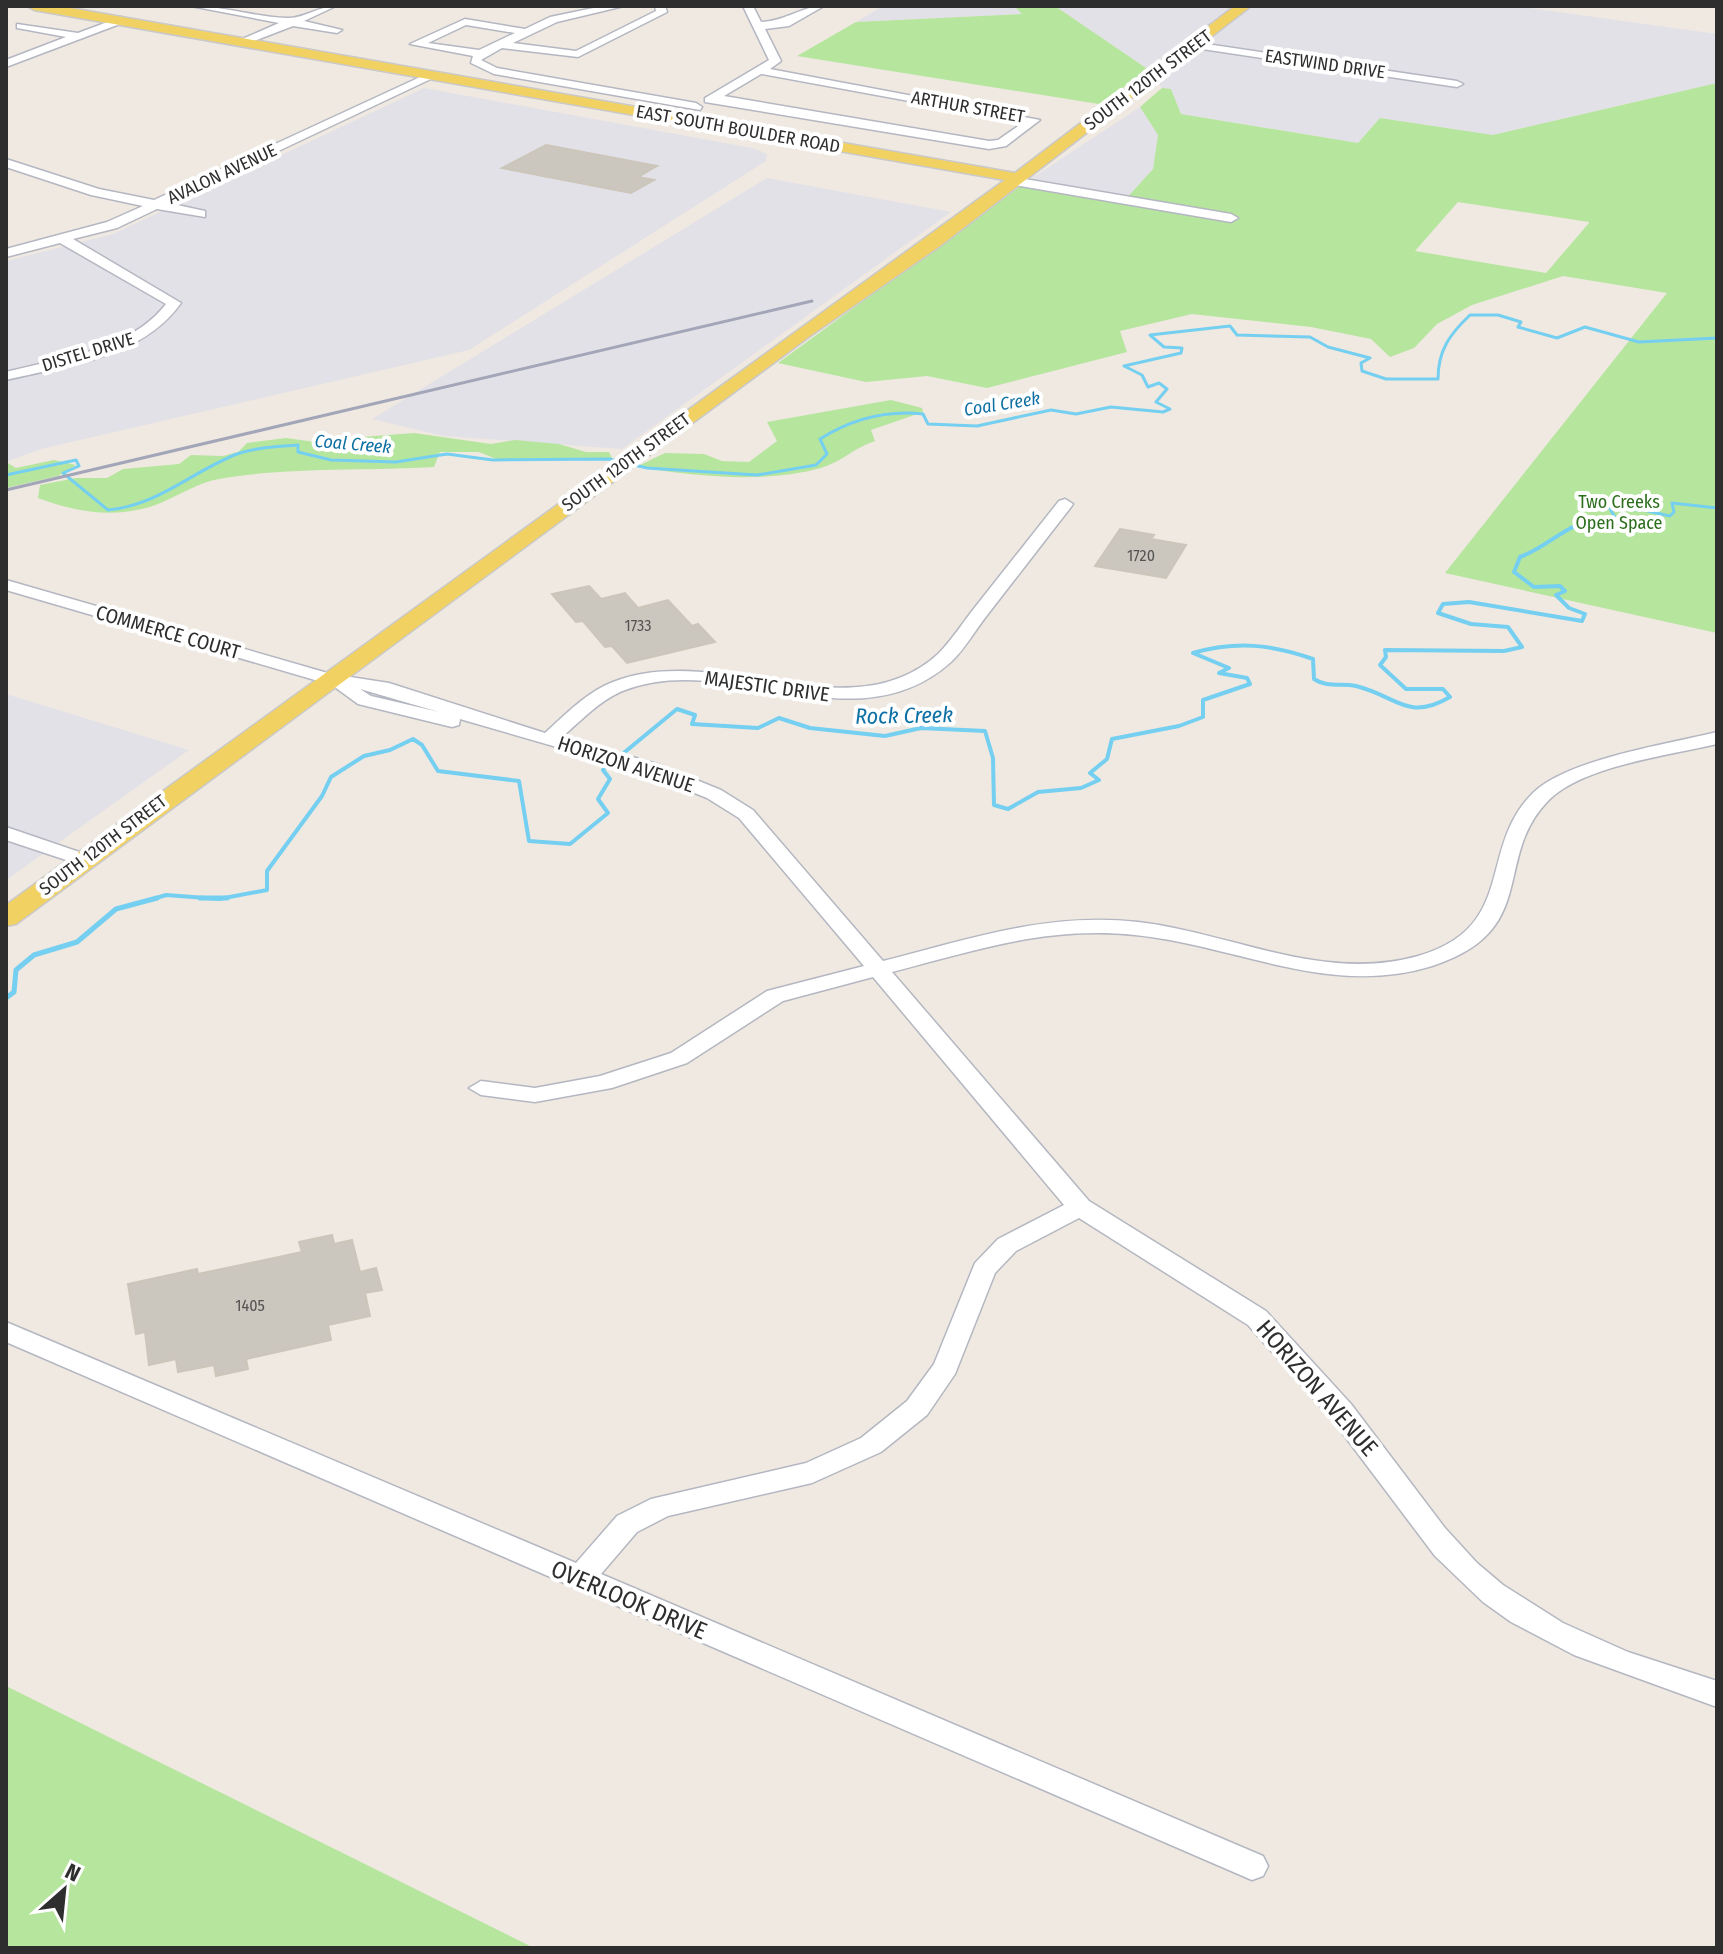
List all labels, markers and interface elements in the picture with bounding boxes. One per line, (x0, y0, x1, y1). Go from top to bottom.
street label: SOUTH 120TH STREET (1080, 25, 1216, 135)
street label: EASTWIND DRIVE (1263, 45, 1387, 83)
street label: ARTHUR STREET (910, 86, 1027, 128)
street label: EAST SOUTH BOULDER ROAD (634, 100, 842, 158)
street label: AVALON AVENUE (164, 139, 280, 209)
street label: DISTEL DRIVE (39, 328, 137, 376)
water label: Coal Creek (962, 387, 1042, 421)
street label: SOUTH 120TH STREET (557, 408, 695, 516)
water label: Coal Creek (314, 430, 392, 458)
park label: Two Creeks Open Space (1576, 491, 1663, 534)
house number: 1720 (1127, 546, 1155, 565)
street label: COMMERCE COURT (93, 600, 244, 664)
house number: 1733 (624, 616, 652, 635)
street label: MAJESTIC DRIVE (703, 665, 831, 707)
water label: Rock Creek (855, 701, 953, 730)
street label: HORIZON AVENUE (555, 731, 697, 797)
street label: SOUTH 120TH STREET (35, 790, 171, 900)
house number: 1405 (235, 1296, 265, 1315)
street label: HORIZON AVENUE (1250, 1314, 1384, 1462)
street label: OVERLOOK DRIVE (547, 1555, 711, 1645)
north arrow (24, 1850, 104, 1930)
text: N (61, 1858, 85, 1888)

